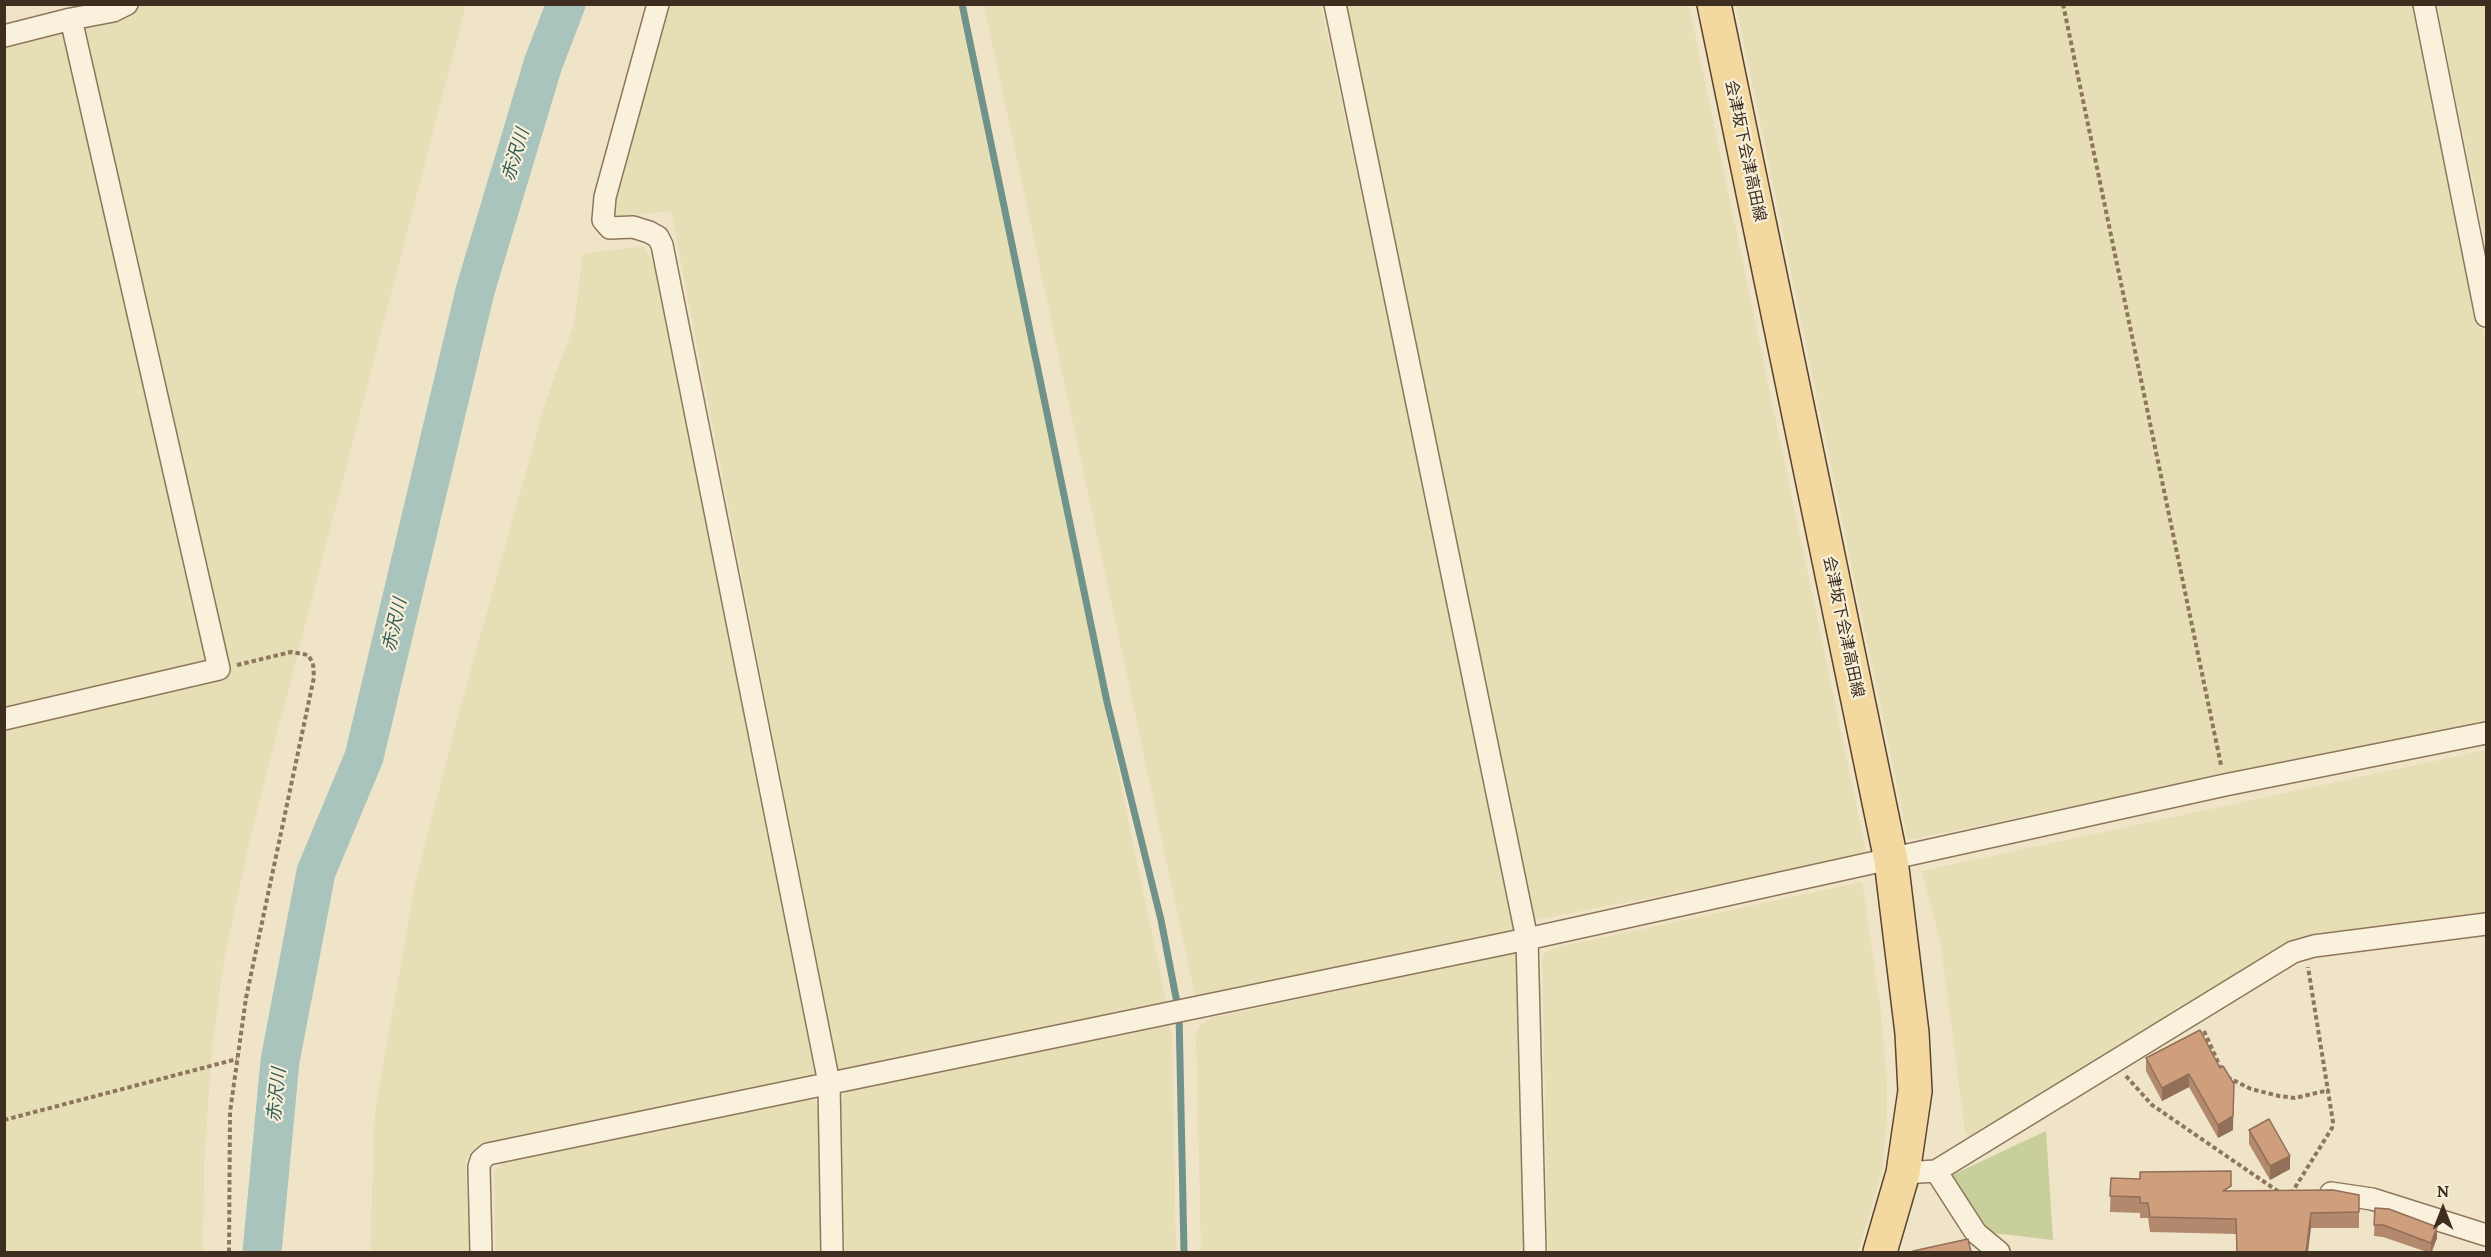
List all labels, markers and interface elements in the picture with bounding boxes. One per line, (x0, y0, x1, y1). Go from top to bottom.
street label: 会津坂下会津高田線 (1721, 79, 1769, 223)
water label: 赤沢川 (498, 126, 534, 184)
street label: 会津坂下会津高田線 (1819, 555, 1867, 699)
water label: 赤沢川 (378, 596, 412, 654)
water label: 赤沢川 (263, 1067, 291, 1123)
north arrow (2413, 1179, 2473, 1239)
text: N (2437, 1181, 2449, 1201)

